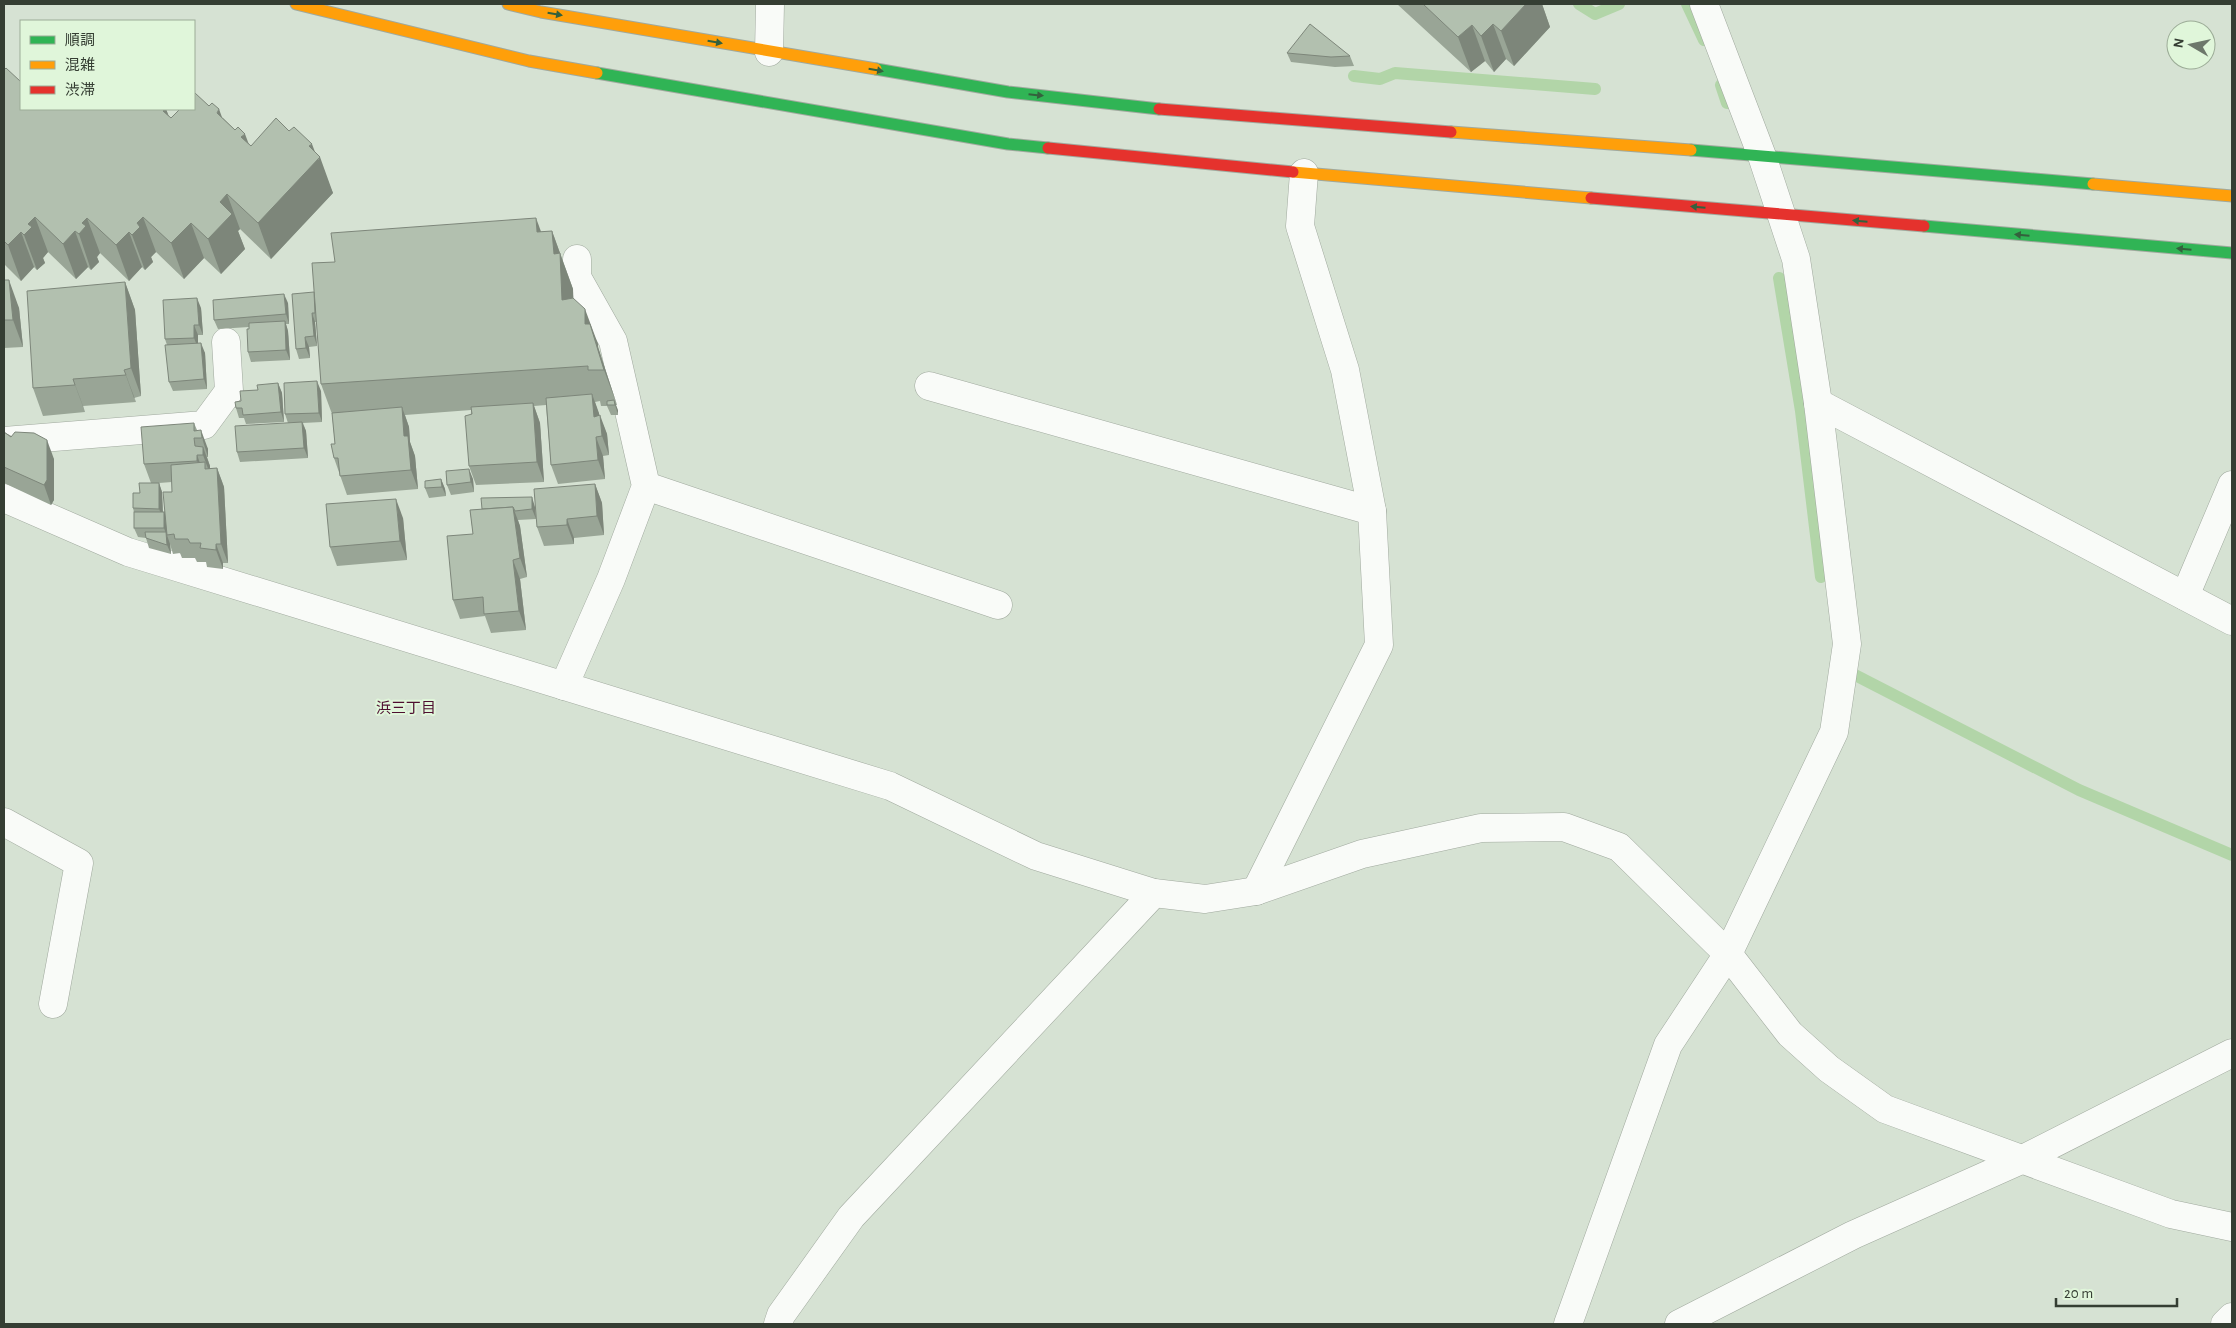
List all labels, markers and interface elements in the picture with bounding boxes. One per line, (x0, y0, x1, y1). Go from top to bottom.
one-way arrow (548, 11, 564, 19)
legend (20, 20, 195, 110)
north arrow (2166, 20, 2216, 70)
text: 順調 (65, 33, 95, 48)
text: N (2171, 37, 2187, 49)
one-way arrow (708, 39, 724, 47)
text: 混雑 (65, 57, 95, 73)
one-way arrow (868, 66, 884, 74)
text: 渋滞 (65, 82, 95, 98)
one-way arrow (1028, 92, 1044, 100)
one-way arrow (1690, 203, 1706, 211)
one-way arrow (1852, 216, 1868, 224)
one-way arrow (2014, 231, 2030, 239)
one-way arrow (2175, 245, 2191, 253)
district label: 浜三丁目 (376, 700, 436, 716)
scale bar (2056, 1276, 2177, 1308)
text: 20 m (2064, 1286, 2093, 1301)

